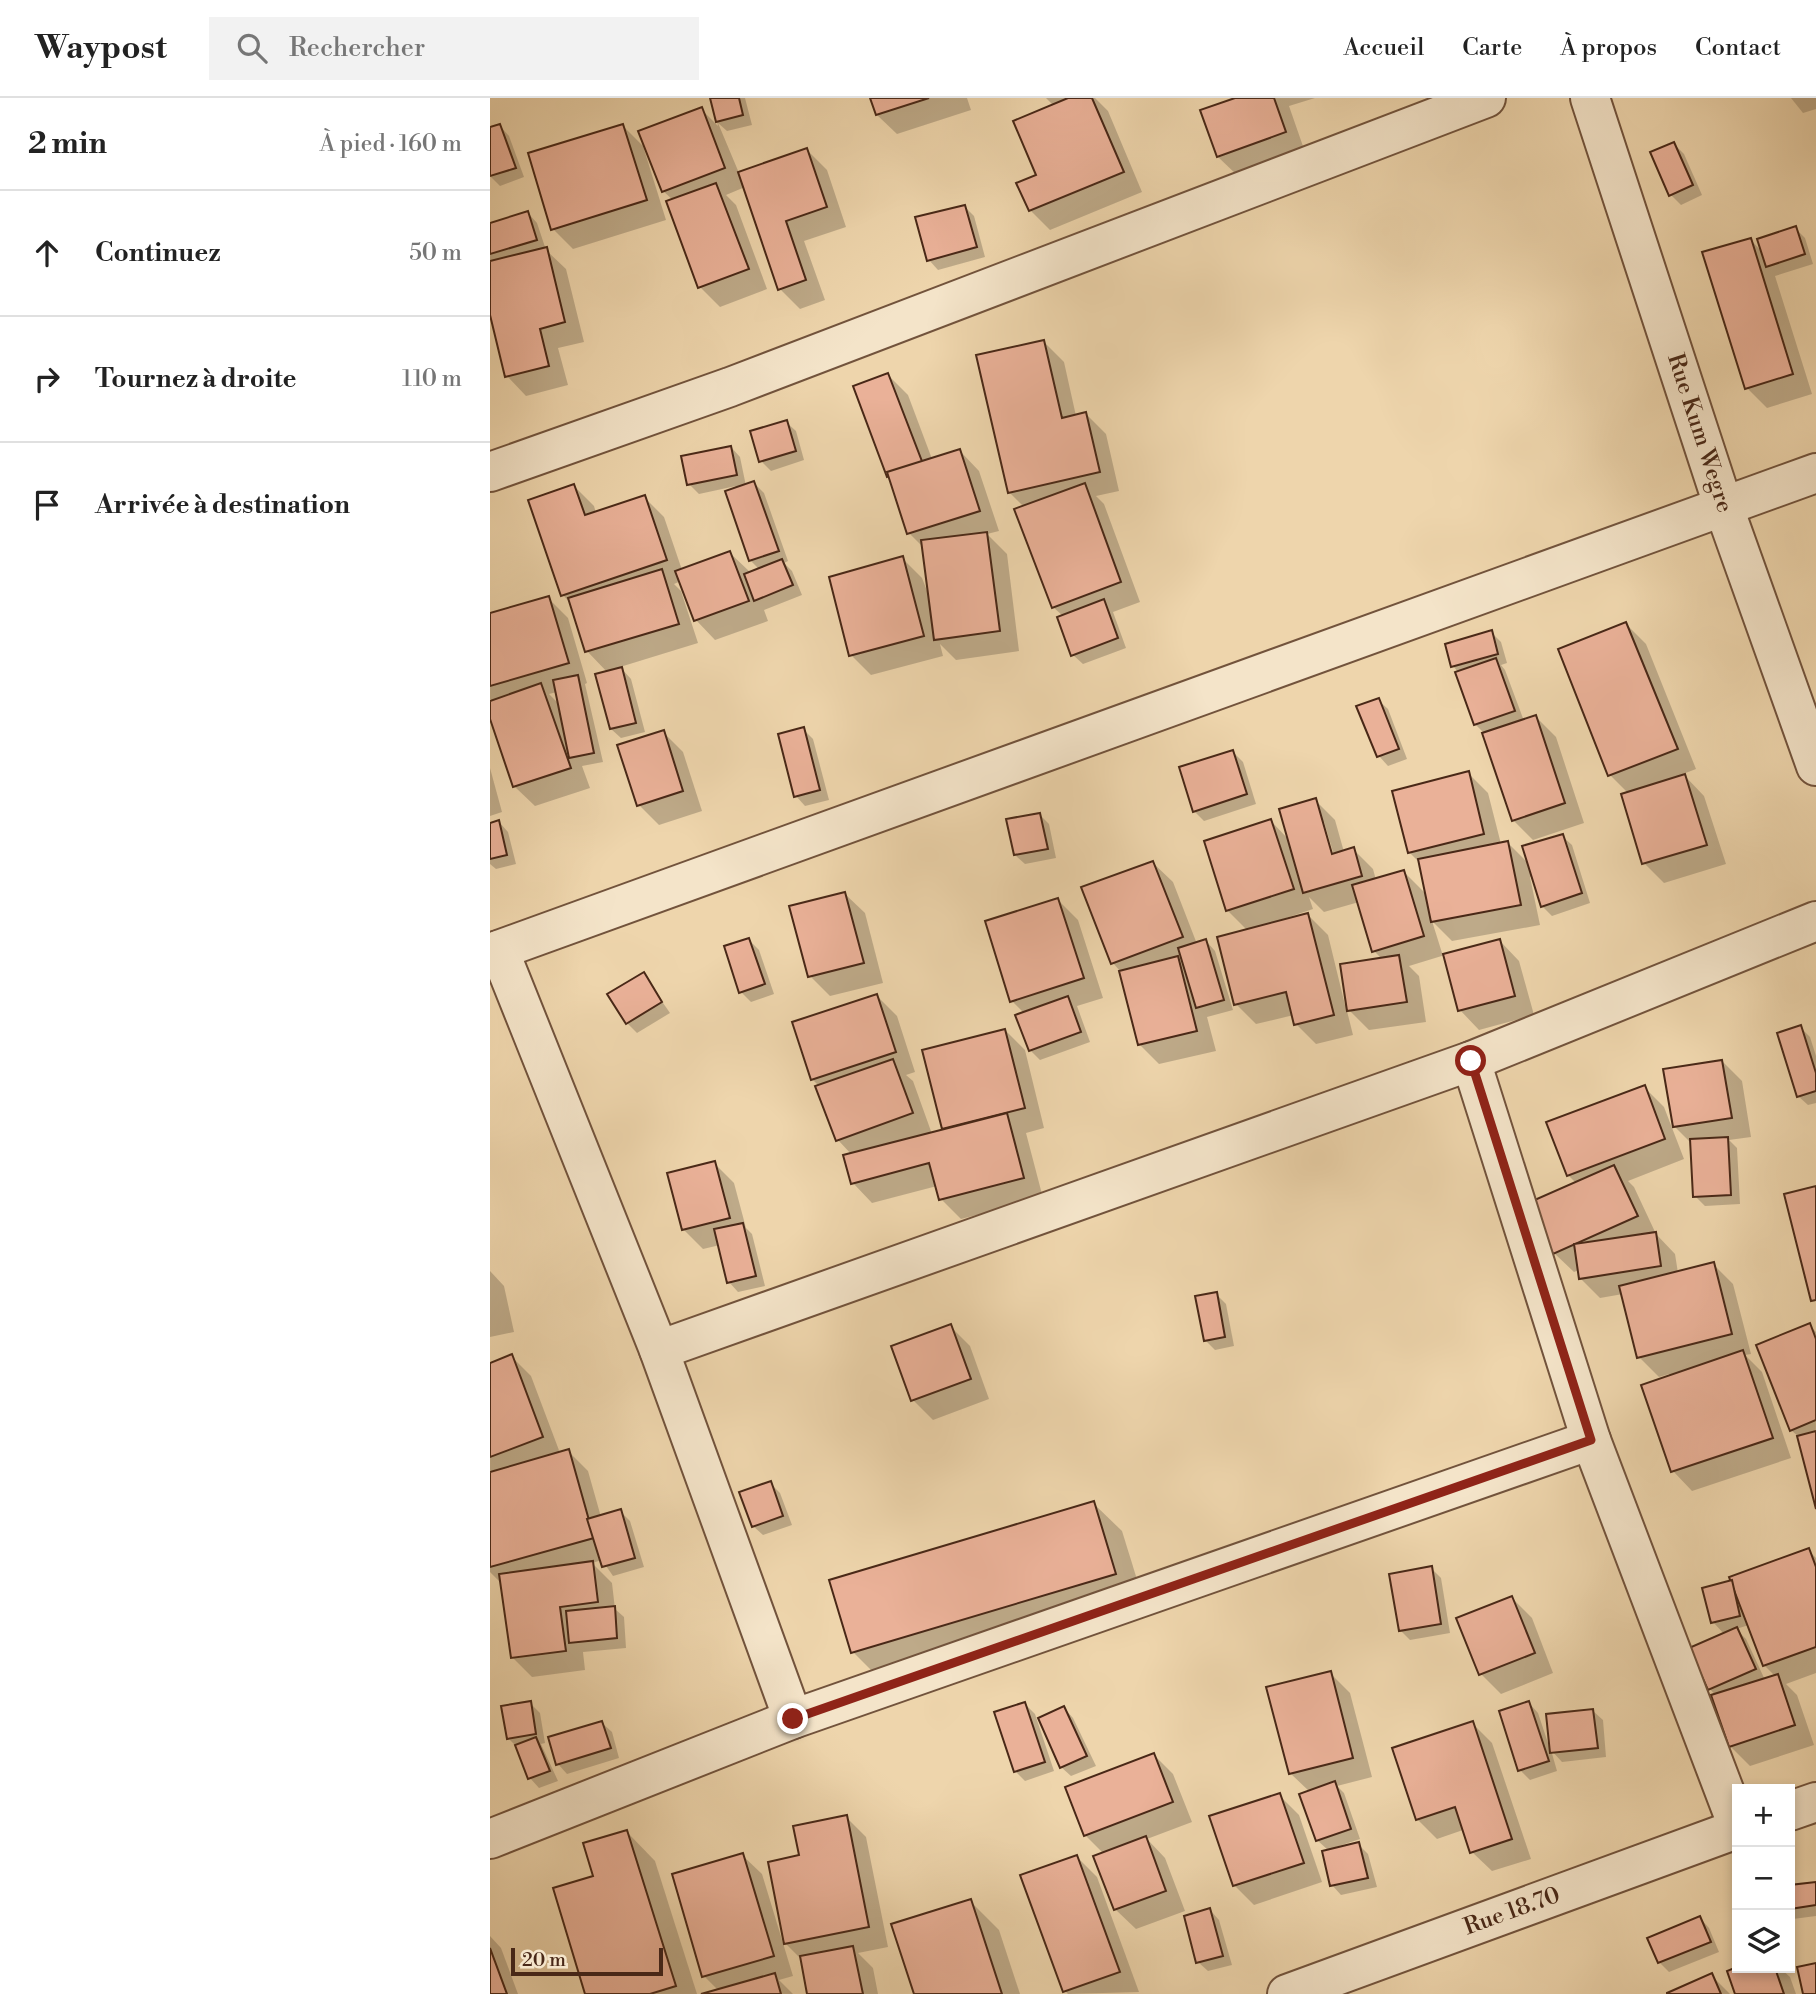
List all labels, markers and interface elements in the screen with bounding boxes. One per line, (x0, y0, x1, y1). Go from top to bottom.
search box (209, 17, 699, 80)
text: Waypost (35, 28, 167, 69)
icon: search (233, 29, 271, 67)
text: Rechercher (289, 32, 425, 64)
text: Accueil (1343, 33, 1424, 63)
text: Carte (1462, 33, 1522, 63)
text: À propos (1560, 33, 1657, 63)
text: Contact (1695, 33, 1781, 63)
text: 2 min (28, 125, 107, 163)
text: À pied · 160 m (319, 130, 462, 158)
icon: ahead (28, 234, 66, 272)
text: Continuez (95, 237, 221, 269)
text: 50 m (409, 239, 462, 267)
street label: Rue Kum Wegre (1661, 350, 1739, 516)
icon: right (28, 360, 66, 398)
text: Tournez à droite (95, 363, 297, 395)
text: 110 m (402, 365, 462, 393)
icon: arrive (28, 486, 66, 524)
text: Arrivée à destination (95, 489, 350, 521)
route start (1455, 1045, 1486, 1076)
route end (777, 1703, 808, 1734)
map controls (1732, 1784, 1795, 1973)
button: + (1732, 1784, 1795, 1847)
button: − (1732, 1847, 1795, 1910)
street label: Rue 18.70 (1460, 1881, 1564, 1941)
button: layers (1732, 1910, 1795, 1973)
scale bar (511, 1945, 663, 1977)
text: 20 m (522, 1948, 566, 1972)

